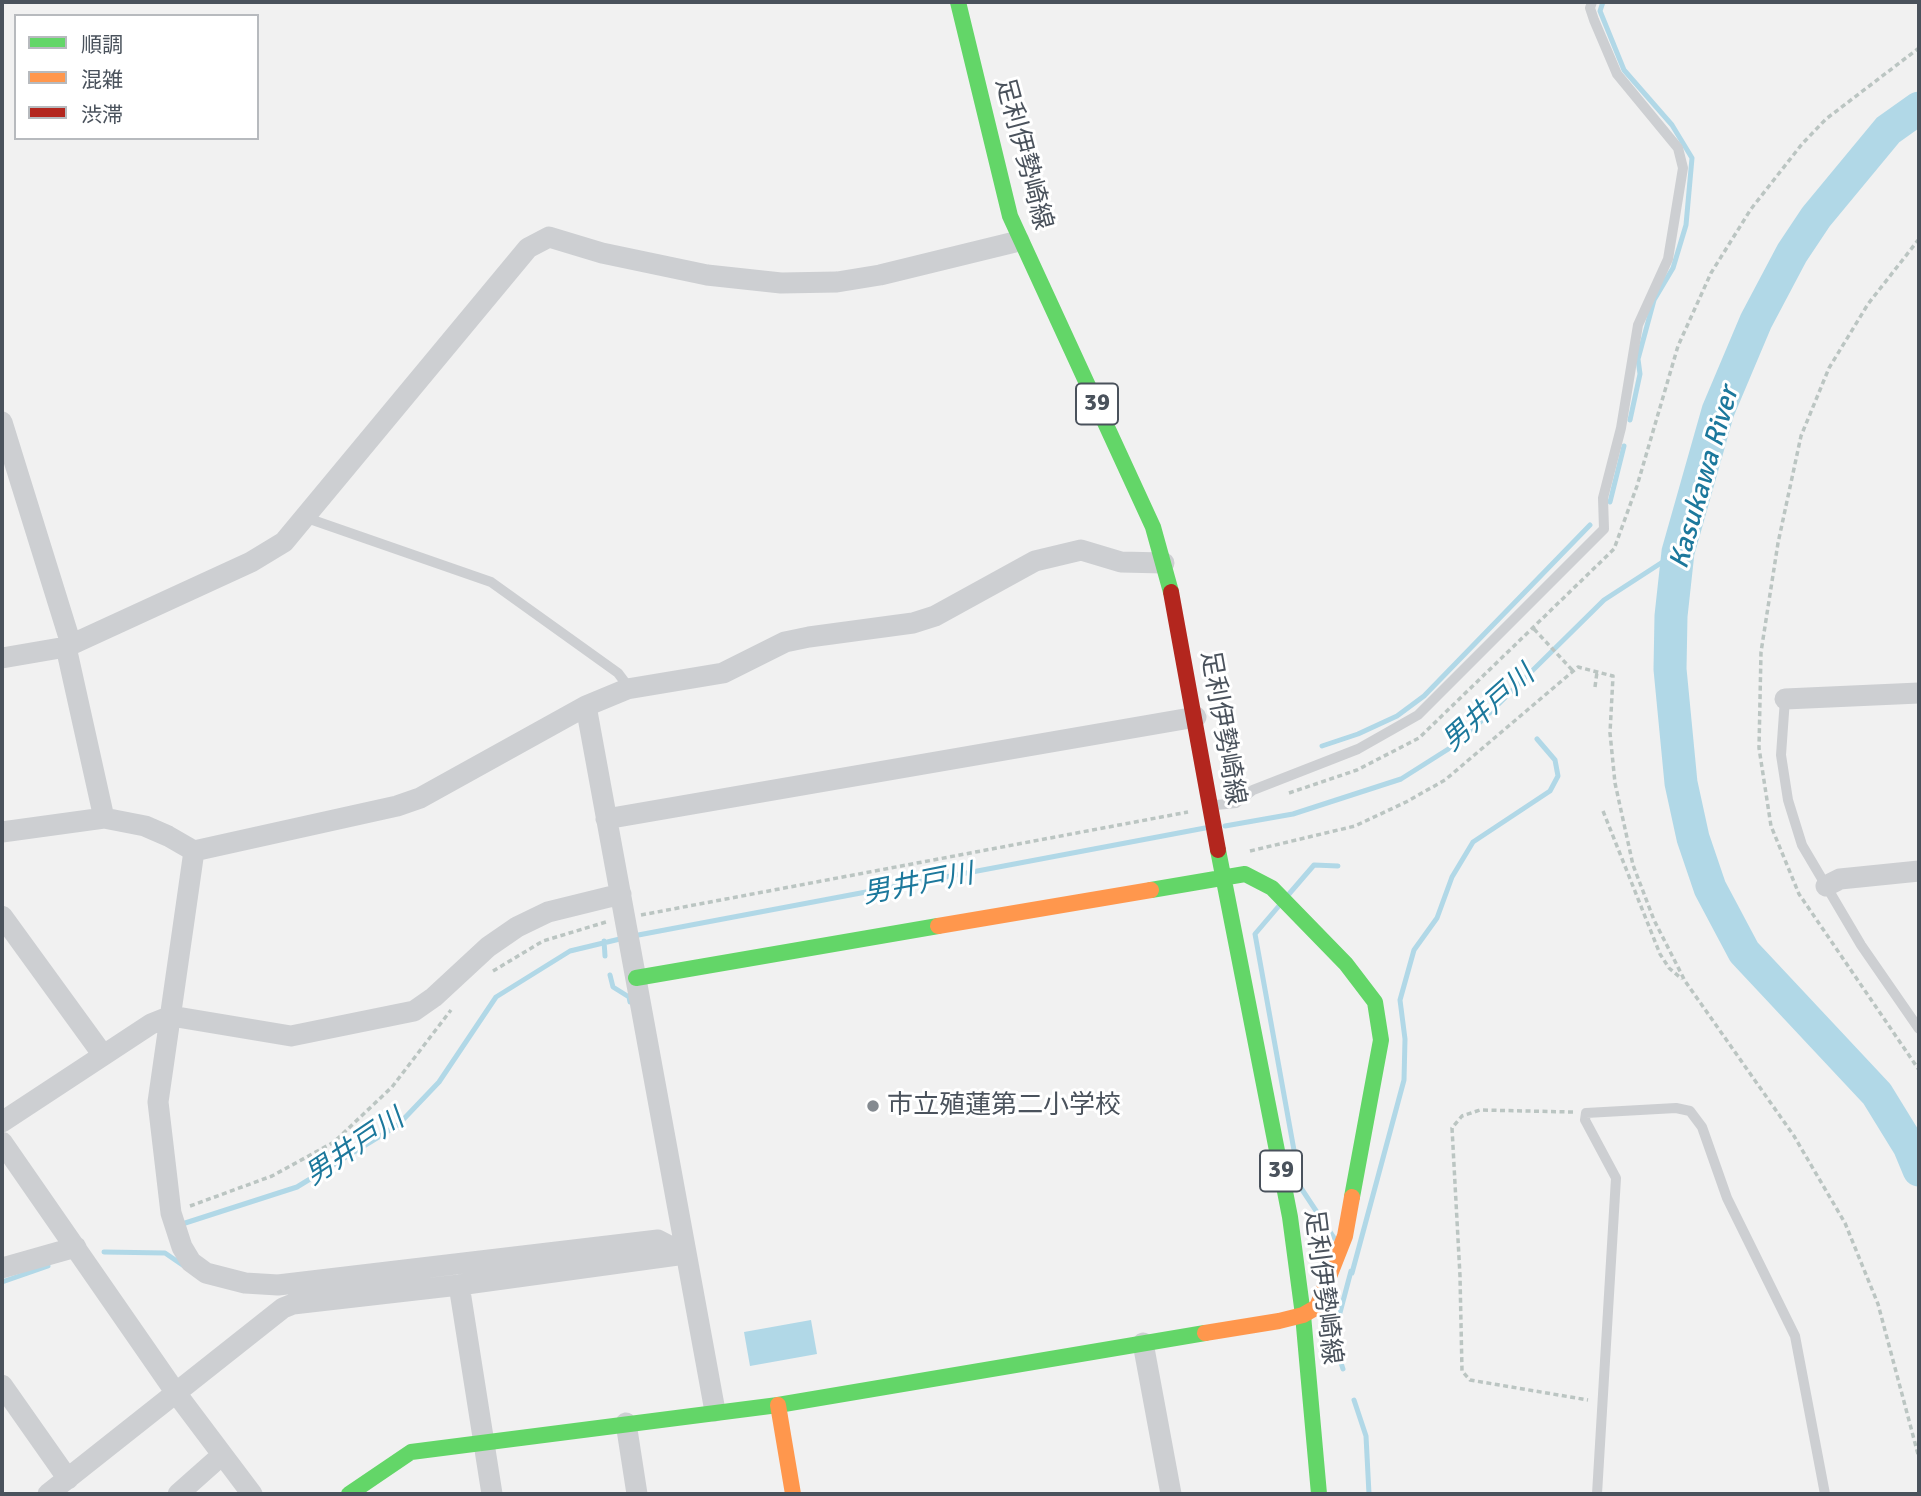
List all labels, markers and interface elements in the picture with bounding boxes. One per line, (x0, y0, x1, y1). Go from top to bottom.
legend (14, 14, 259, 140)
text: 順調 (81, 32, 123, 58)
text: 混雑 (81, 67, 123, 93)
street label: 足利伊勢崎線 (988, 75, 1058, 233)
text: 渋滞 (81, 102, 123, 128)
water label: Kasukawa River (1663, 383, 1747, 573)
road number: 39 (1076, 384, 1118, 424)
street label: 足利伊勢崎線 (1193, 648, 1251, 808)
water label: 男井戸川 (1436, 659, 1542, 759)
water label: 男井戸川 (860, 858, 976, 912)
place label: 市立殖蓮第二小学校 (887, 1090, 1121, 1122)
marker: 市立殖蓮第二小学校 (865, 1098, 881, 1114)
water label: 男井戸川 (299, 1103, 411, 1193)
road number: 39 (1260, 1150, 1302, 1191)
street label: 足利伊勢崎線 (1297, 1208, 1347, 1366)

